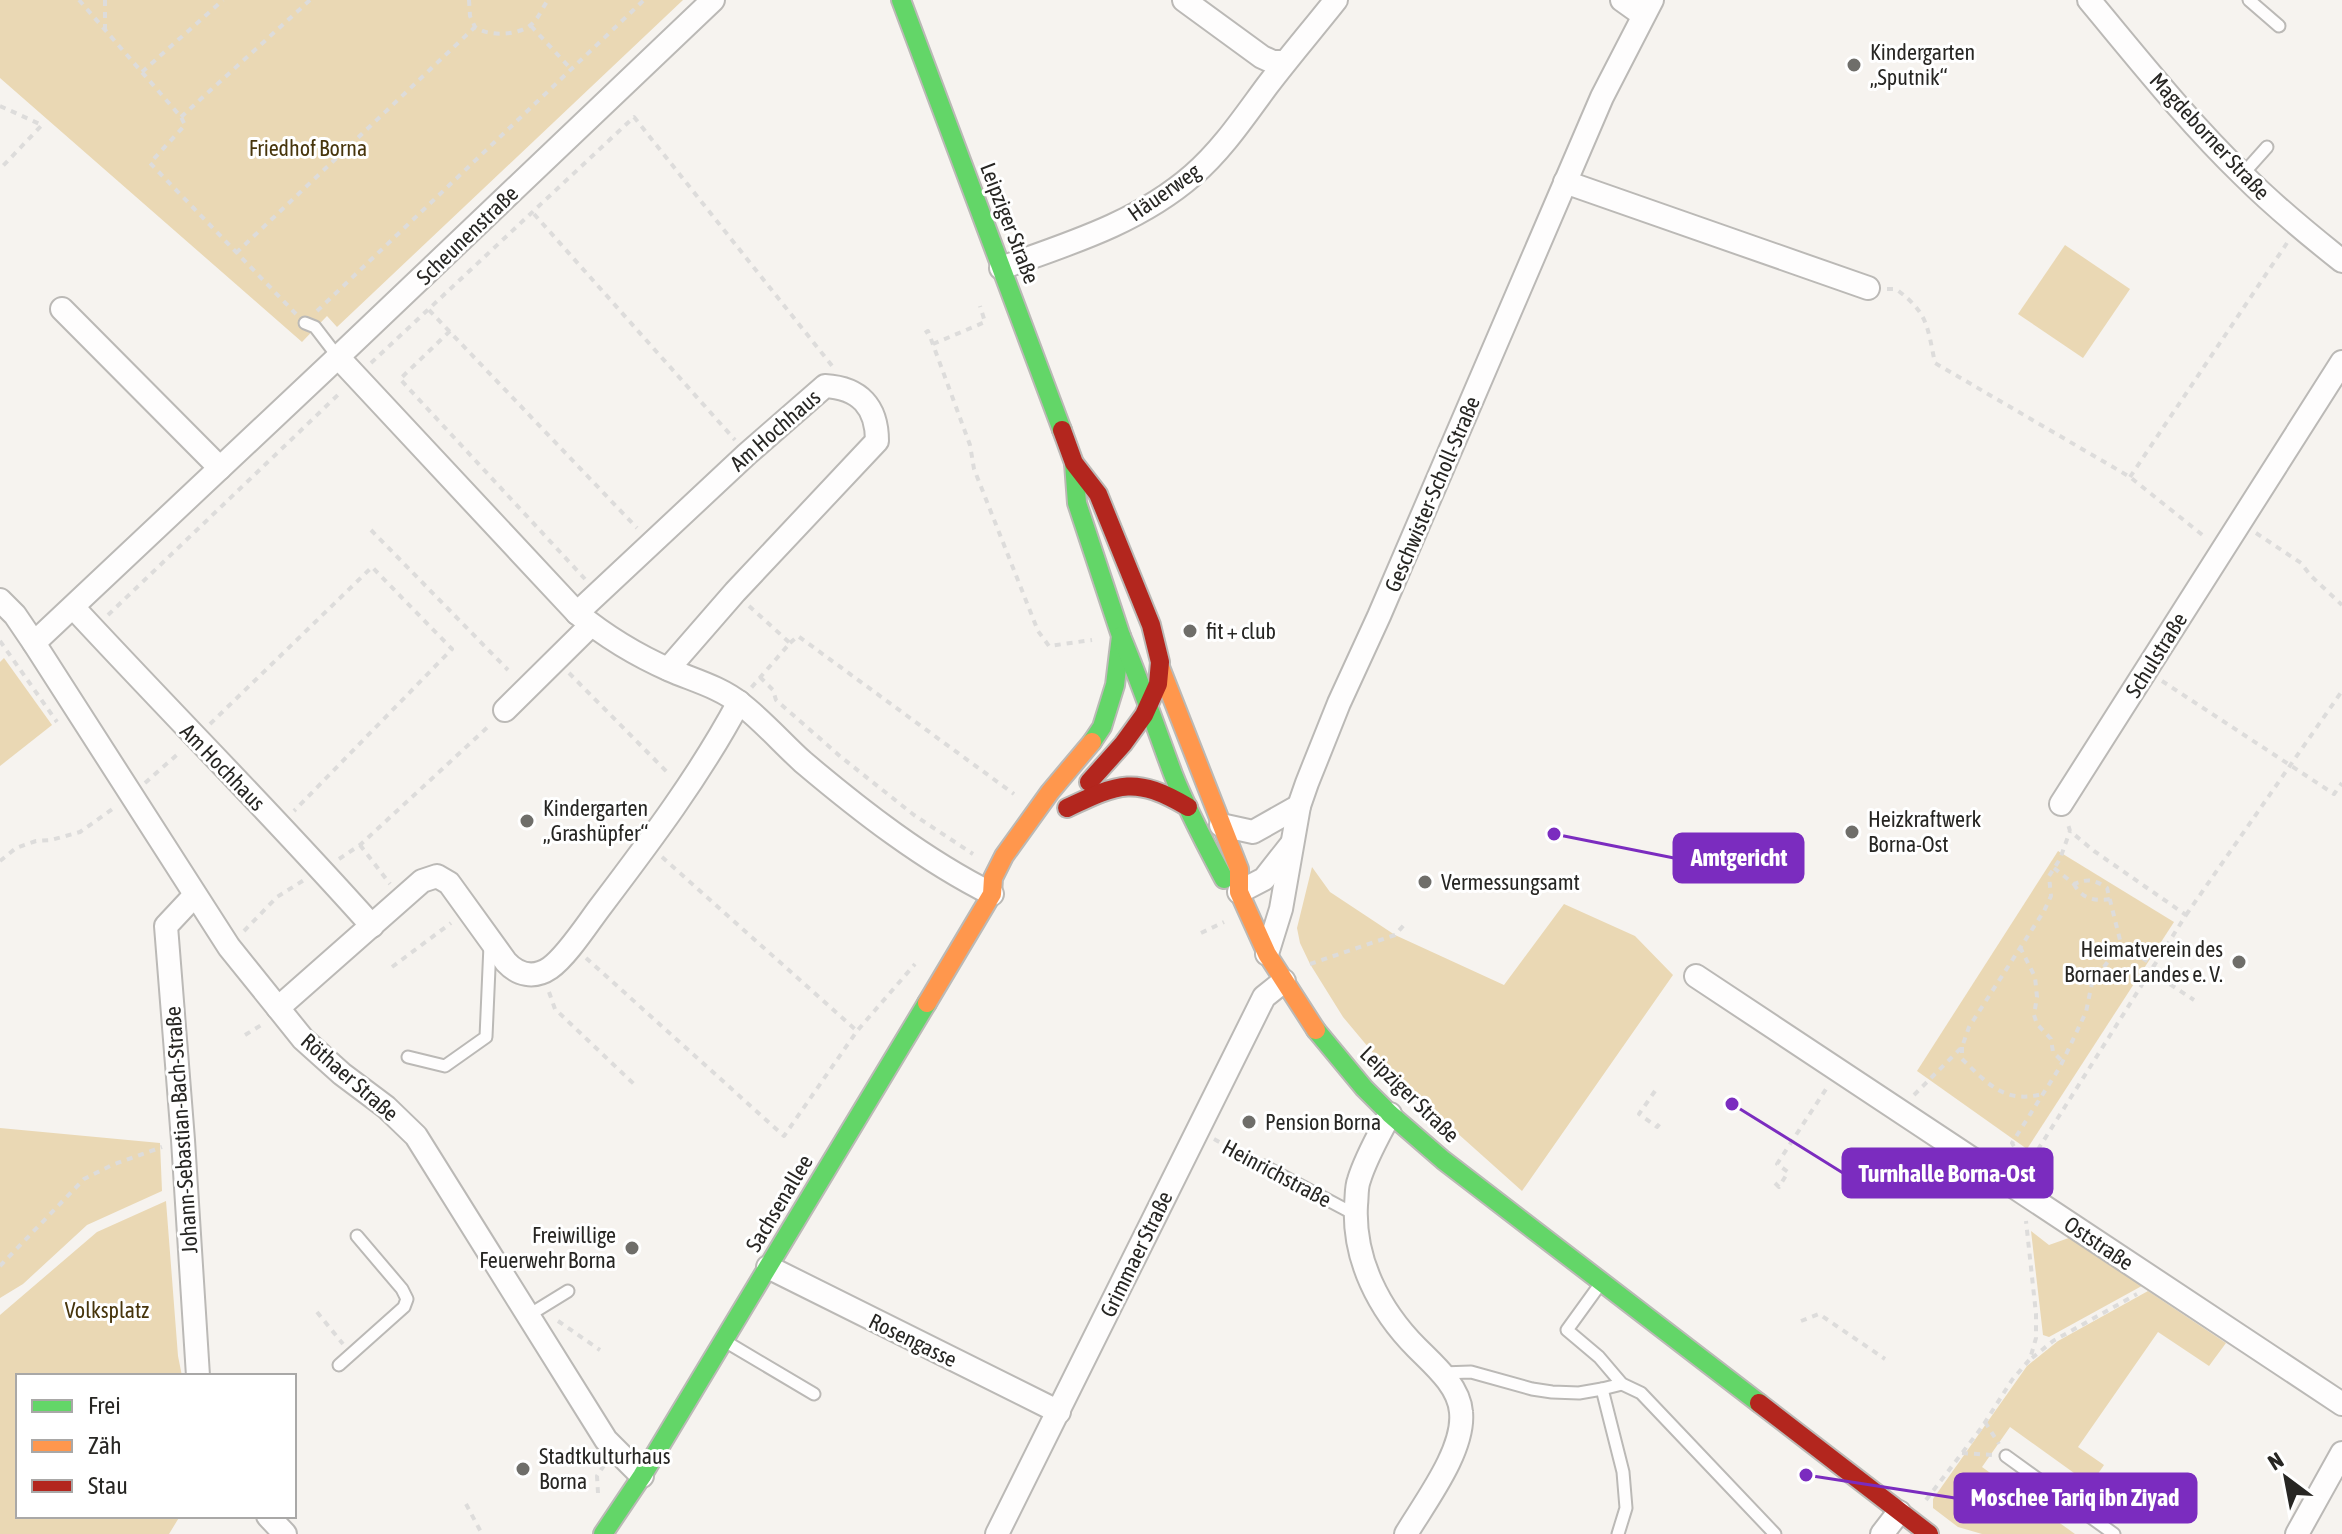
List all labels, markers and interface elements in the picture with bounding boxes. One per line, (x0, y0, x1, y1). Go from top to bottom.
place label: Kindergarten „Sputnik“ (1870, 39, 1975, 90)
marker: Kindergarten „Sputnik“ (1845, 56, 1863, 74)
street label: Magdeborner Straße (2145, 67, 2275, 205)
park label: Friedhof Borna (249, 135, 367, 161)
street label: Häuerweg (1123, 157, 1206, 226)
street label: Leipziger Straße (975, 159, 1045, 287)
street label: Scheunenstraße (411, 180, 523, 290)
street label: Am Hochhaus (725, 384, 826, 476)
street label: Geschwister-Scholl-Straße (1379, 392, 1485, 596)
street label: Schulstraße (2120, 608, 2192, 702)
place label: fit + club (1206, 618, 1276, 644)
marker: fit + club (1181, 622, 1199, 640)
street label: Am Hochhaus (175, 718, 271, 816)
place label: Kindergarten „Grashüpfer“ (543, 795, 649, 846)
place label: Heizkraftwerk Borna-Ost (1868, 806, 1982, 857)
marker: Kindergarten „Grashüpfer“ (518, 812, 536, 830)
marker: Heizkraftwerk Borna-Ost (1843, 823, 1861, 841)
callout: Amtgericht (1674, 834, 1803, 882)
text: Amtgericht (1690, 844, 1787, 871)
place label: Vermessungsamt (1441, 869, 1580, 895)
marker: Vermessungsamt (1416, 873, 1434, 891)
place label: Heimatverein des Bornaer Landes e. V. (2064, 936, 2223, 987)
marker: Heimatverein des Bornaer Landes e. V. (2230, 953, 2248, 971)
street label: Johann-Sebastian-Bach-Straße (159, 1006, 203, 1254)
street label: Röthaer Straße (296, 1028, 404, 1126)
street label: Leipziger Straße (1355, 1040, 1465, 1148)
place label: Pension Borna (1265, 1109, 1381, 1135)
marker: Pension Borna (1240, 1113, 1258, 1131)
street label: Heinrichstraße (1218, 1133, 1336, 1213)
callout: Turnhalle Borna-Ost (1843, 1149, 2052, 1197)
street label: Sachsenallee (740, 1150, 818, 1256)
text: Turnhalle Borna-Ost (1858, 1160, 2036, 1187)
street label: Grimmaer Straße (1094, 1187, 1178, 1321)
street label: Oststraße (2060, 1211, 2138, 1275)
place label: Freiwillige Feuerwehr Borna (479, 1222, 616, 1273)
marker: Freiwillige Feuerwehr Borna (623, 1239, 641, 1257)
park label: Volksplatz (65, 1297, 149, 1323)
street label: Rosengasse (865, 1308, 961, 1372)
legend (16, 1374, 296, 1518)
text: Frei (88, 1392, 121, 1419)
text: Zäh (88, 1432, 122, 1459)
north arrow (2246, 1438, 2326, 1518)
place label: Stadtkulturhaus Borna (539, 1443, 671, 1494)
text: N (2263, 1447, 2288, 1476)
marker: Stadtkulturhaus Borna (514, 1460, 532, 1478)
text: Stau (88, 1472, 128, 1499)
callout: Moschee Tariq ibn Ziyad (1955, 1474, 2196, 1522)
text: Moschee Tariq ibn Ziyad (1971, 1484, 2179, 1511)

